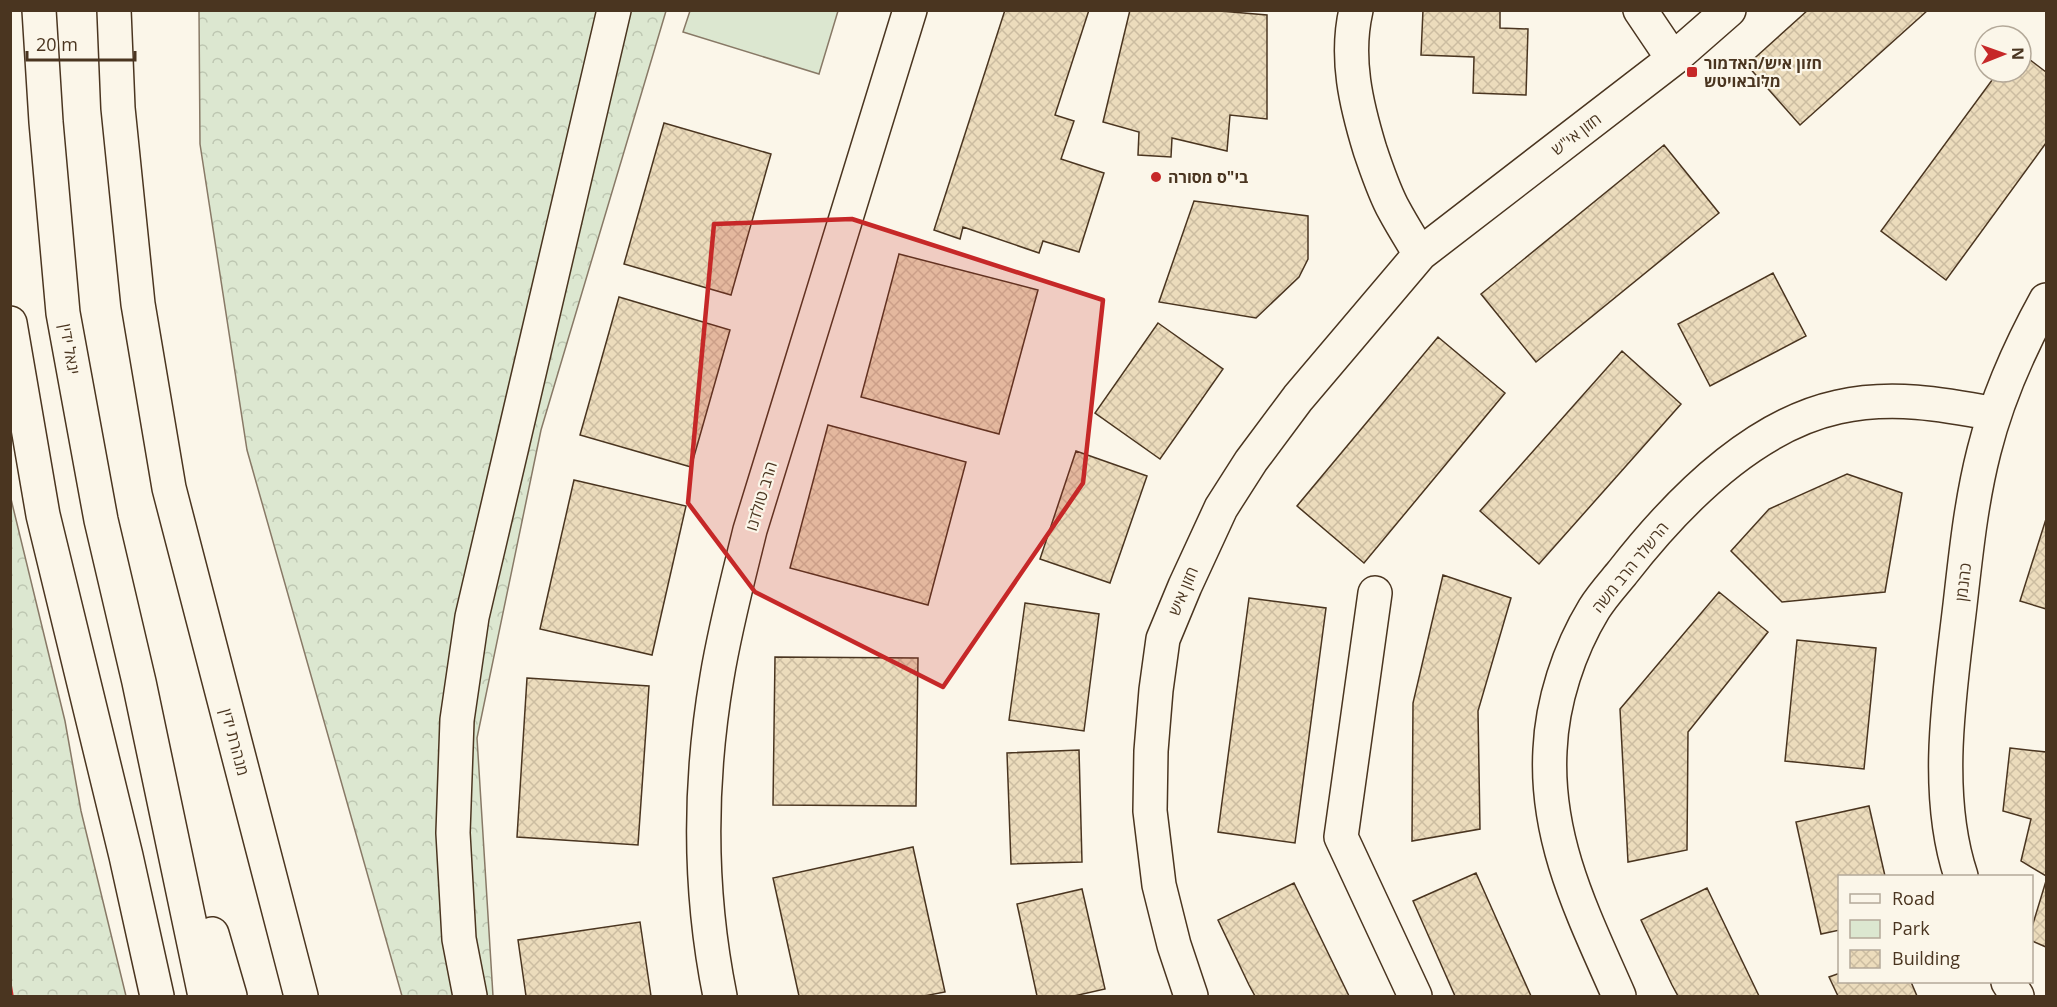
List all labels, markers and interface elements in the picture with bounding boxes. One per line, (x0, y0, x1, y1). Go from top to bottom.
scale bar (27, 24, 135, 62)
north arrow (1973, 24, 2033, 84)
text: 20 m (36, 32, 78, 56)
text: N (2007, 47, 2029, 60)
place label: חזון איש/האדמור מלובאויטש (1704, 52, 1822, 92)
marker: חזון איש/האדמור מלובאויטש (1685, 65, 1699, 79)
street label: חזון אי"ש (1546, 108, 1606, 160)
place label: בי"ס מסורה (1168, 166, 1248, 188)
marker: בי"ס מסורה (1149, 170, 1163, 184)
street label: יגאל ידין (55, 322, 85, 376)
street label: הרב טולדנו (740, 459, 782, 533)
street label: הרשלר הרב משה (1586, 517, 1674, 617)
street label: כהנמן (1950, 562, 1976, 602)
street label: חזון איש (1163, 563, 1203, 619)
street label: מנהרת ידין (215, 706, 255, 778)
legend (1838, 875, 2033, 983)
text: Road (1892, 886, 1935, 910)
text: Park (1892, 916, 1930, 940)
text: Building (1892, 946, 1960, 970)

